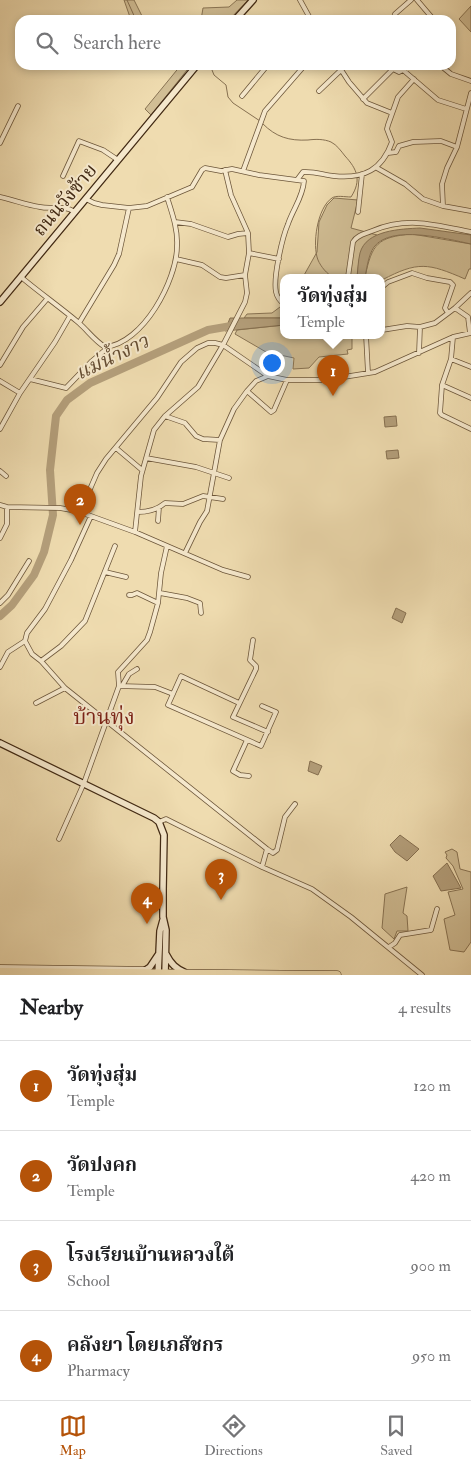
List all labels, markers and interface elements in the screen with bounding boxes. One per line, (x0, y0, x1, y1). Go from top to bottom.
search box (15, 15, 456, 70)
icon: search (33, 29, 61, 57)
text: Search here (73, 31, 161, 55)
street label: ถนนวังซ้าย (28, 159, 102, 241)
popup (280, 274, 385, 339)
text: วัดทุ่งสุ่ม (297, 284, 368, 308)
text: Temple (297, 312, 345, 332)
water label: แม่น้ำงาว (70, 326, 153, 385)
your location (259, 350, 285, 376)
pin: 1 (317, 355, 349, 396)
pin: 2 (64, 484, 96, 525)
district label: บ้านทุ่ง (73, 704, 135, 731)
pin: 3 (205, 859, 237, 900)
pin: 4 (131, 883, 163, 924)
text: Nearby (20, 994, 83, 1021)
text: 4 results (398, 998, 451, 1018)
text: วัดทุ่งสุ่ม (67, 1063, 137, 1087)
text: 1 (33, 1076, 39, 1096)
text: 120 m (413, 1076, 451, 1096)
text: Temple (67, 1091, 115, 1111)
text: วัดปงคก (67, 1153, 137, 1177)
text: 2 (32, 1166, 40, 1186)
text: 420 m (410, 1166, 451, 1186)
text: Temple (67, 1181, 115, 1201)
text: โรงเรียนบ้านหลวงใต้ (67, 1243, 234, 1267)
text: 3 (33, 1256, 39, 1276)
text: 900 m (411, 1256, 451, 1276)
text: School (67, 1271, 110, 1291)
text: คลังยา โดยเภสัชกร (67, 1333, 223, 1357)
text: 4 (32, 1346, 40, 1366)
text: 950 m (412, 1346, 451, 1366)
text: Pharmacy (67, 1361, 130, 1381)
tab: Map (59, 1412, 87, 1459)
tab: Directions (204, 1412, 263, 1459)
tab: Saved (380, 1412, 412, 1459)

